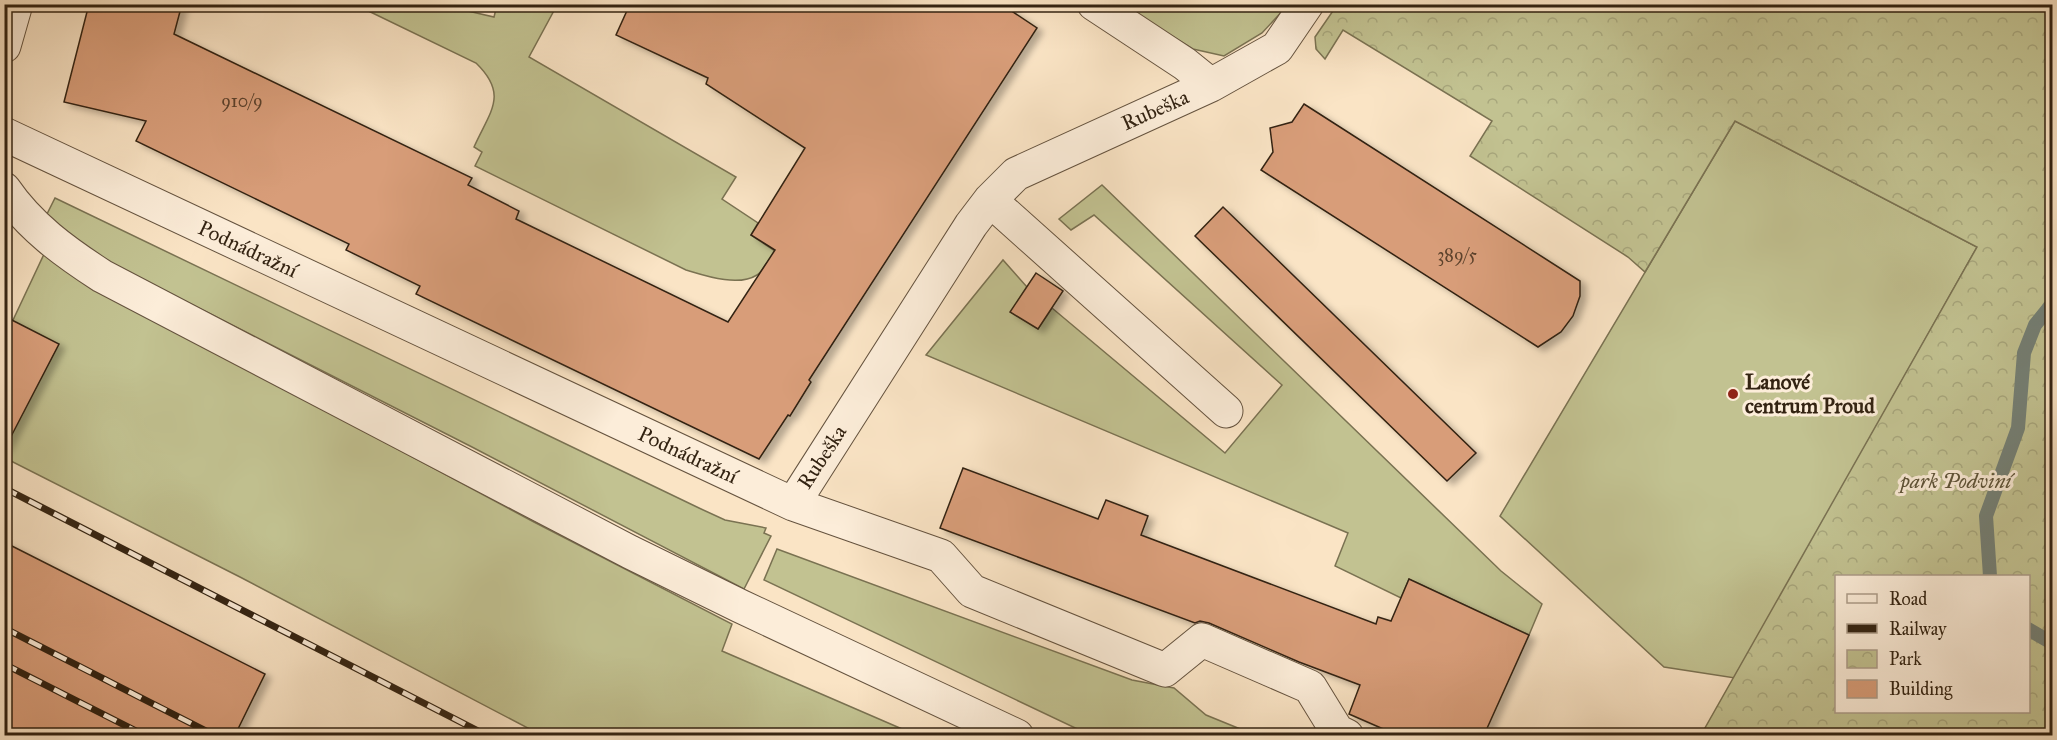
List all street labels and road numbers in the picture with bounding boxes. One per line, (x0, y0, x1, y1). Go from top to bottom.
street label: Rubeška (1117, 84, 1193, 136)
street label: Podnádražní (194, 215, 303, 284)
street label: Rubeška (792, 420, 852, 494)
street label: Podnádražní (634, 421, 743, 490)

